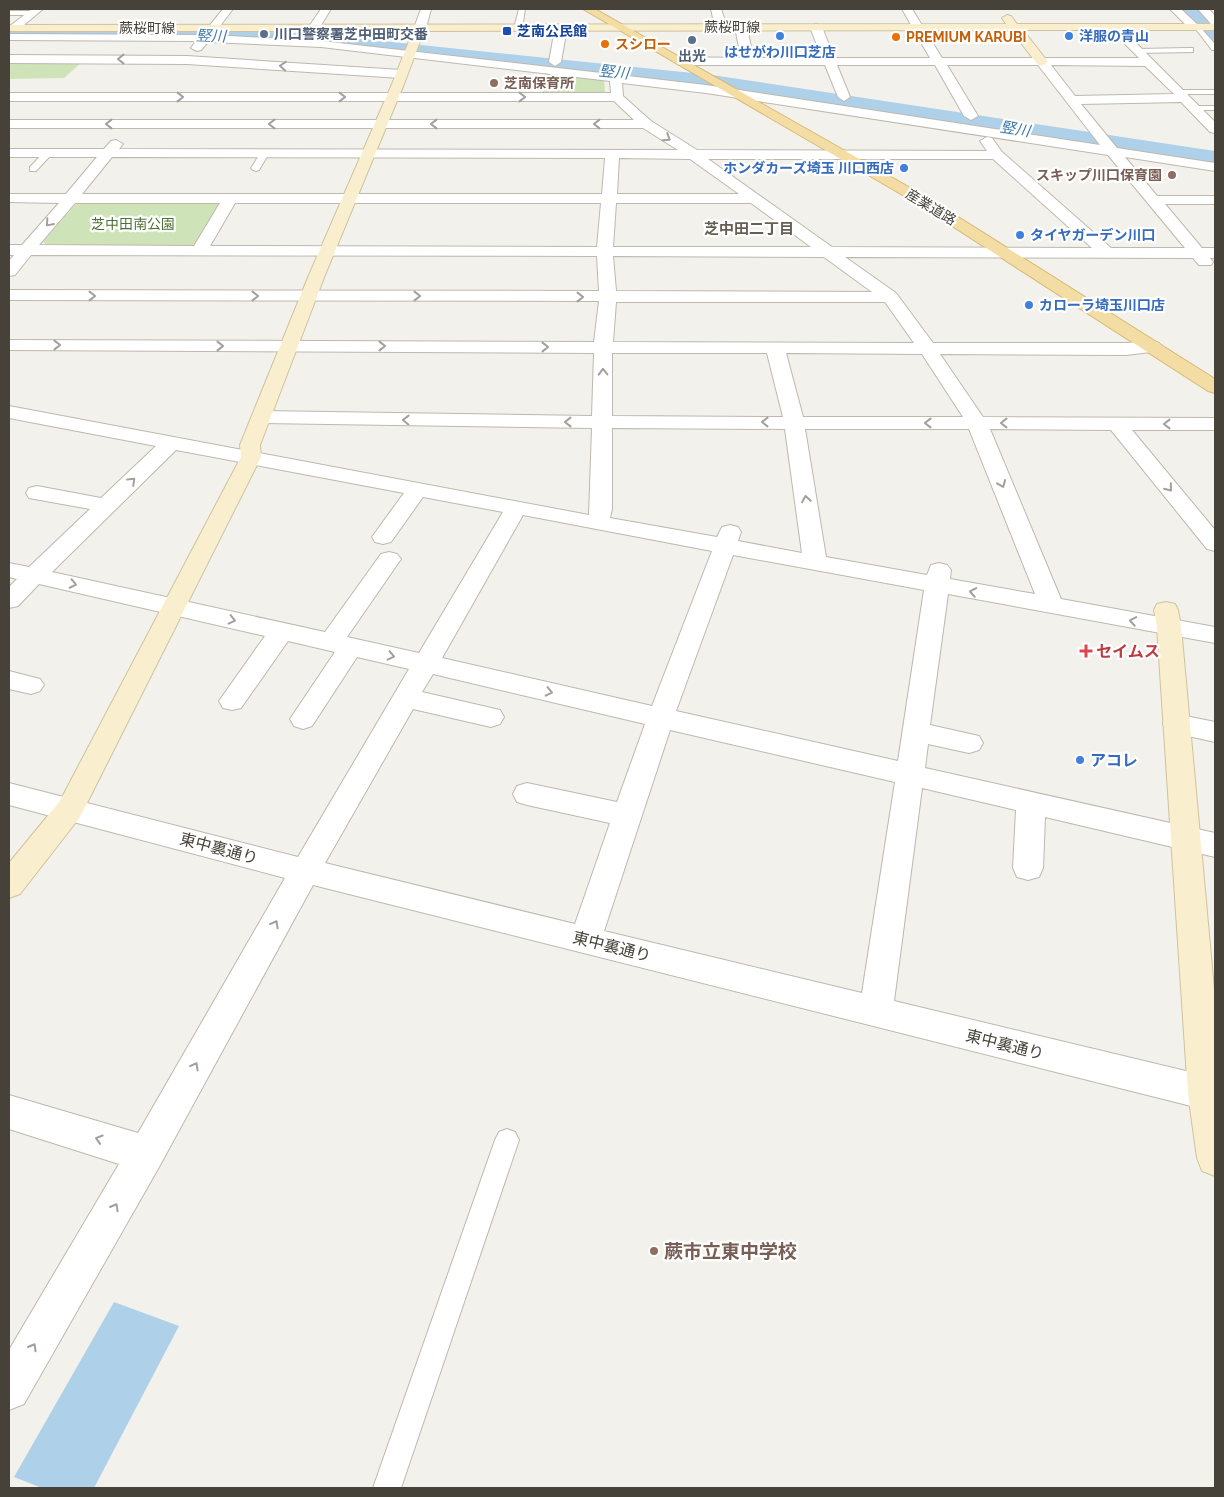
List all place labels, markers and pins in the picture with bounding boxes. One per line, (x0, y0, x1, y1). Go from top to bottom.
place label: 芝南公民館 (517, 23, 587, 39)
marker: 芝南公民館 (501, 25, 513, 37)
place label: 川口警察署芝中田町交番 (274, 26, 428, 42)
marker: 川口警察署芝中田町交番 (258, 28, 270, 40)
place label: 洋服の青山 (1079, 28, 1149, 44)
place label: PREMIUM KARUBI (906, 29, 1027, 45)
marker: はせがわ川口芝店 (774, 30, 786, 42)
marker: 洋服の青山 (1063, 30, 1075, 42)
marker: PREMIUM KARUBI (890, 31, 902, 43)
marker: 出光 (686, 34, 698, 46)
place label: スシロー (615, 36, 671, 52)
marker: スシロー (599, 38, 611, 50)
place label: はせがわ川口芝店 (724, 44, 836, 60)
place label: 出光 (678, 48, 706, 64)
place label: 芝南保育所 (504, 75, 574, 91)
marker: 芝南保育所 (488, 77, 500, 89)
place label: ホンダカーズ埼玉 川口西店 (723, 160, 894, 176)
marker: ホンダカーズ埼玉 川口西店 (898, 162, 910, 174)
place label: スキップ川口保育園 (1036, 167, 1162, 183)
marker: スキップ川口保育園 (1166, 169, 1178, 181)
place label: タイヤガーデン川口 (1030, 227, 1156, 243)
marker: タイヤガーデン川口 (1014, 229, 1026, 241)
place label: カローラ埼玉川口店 (1039, 297, 1165, 313)
marker: カローラ埼玉川口店 (1023, 299, 1035, 311)
place label: セイムス (1096, 642, 1160, 661)
marker: セイムス (1080, 645, 1092, 657)
place label: アコレ (1090, 751, 1138, 770)
marker: アコレ (1074, 754, 1086, 766)
place label: 蕨市立東中学校 (664, 1240, 797, 1262)
marker: 蕨市立東中学校 (648, 1245, 660, 1257)

